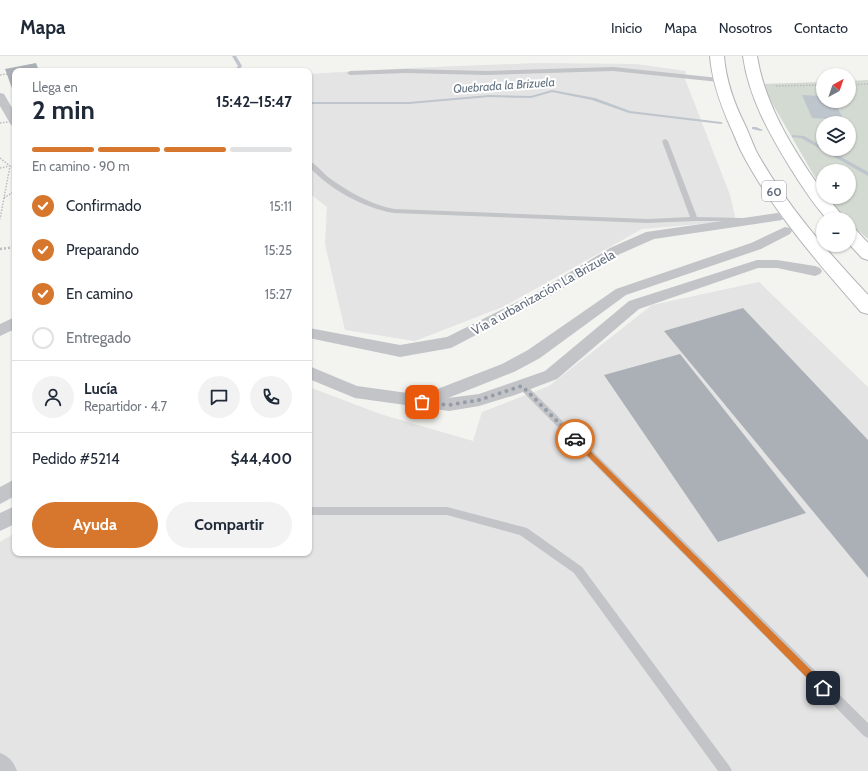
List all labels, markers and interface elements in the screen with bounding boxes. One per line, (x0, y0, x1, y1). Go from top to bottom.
text: Mapa (20, 16, 66, 39)
text: Inicio (611, 19, 642, 37)
text: Mapa (664, 19, 697, 37)
text: Nosotros (719, 19, 772, 37)
text: Contacto (794, 19, 848, 37)
north arrow (816, 68, 856, 108)
map controls (816, 68, 856, 252)
water label: Quebrada la Brizuela (453, 74, 555, 96)
text: Llega en (32, 79, 78, 95)
text: 15:42–15:47 (216, 93, 292, 111)
text: 2 min (32, 94, 95, 126)
button: layers (816, 116, 856, 156)
text: En camino · 90 m (32, 158, 130, 174)
button: + (816, 164, 856, 204)
road number: 60 (762, 181, 786, 201)
icon: check (32, 195, 54, 217)
text: Confirmado (66, 197, 141, 215)
text: 15:11 (270, 198, 292, 214)
button: − (816, 212, 856, 252)
icon: check (32, 239, 54, 261)
text: Preparando (66, 241, 139, 259)
text: 15:25 (264, 242, 292, 258)
street label: Vía a urbanización La Brizuela (469, 245, 618, 338)
icon: check (32, 283, 54, 305)
text: En camino (66, 285, 133, 303)
text: 15:27 (265, 286, 292, 302)
text: Entregado (66, 329, 131, 347)
button: person (32, 376, 74, 418)
button: chat (198, 376, 240, 418)
button: phone (250, 376, 292, 418)
text: Lucía (84, 380, 118, 398)
pin (405, 385, 439, 419)
icon: bag (411, 391, 433, 413)
text: Repartidor · 4.7 (84, 398, 167, 414)
courier (555, 419, 595, 459)
icon: car (564, 428, 586, 450)
text: Pedido #5214 (32, 450, 120, 468)
text: $44,400 (231, 450, 292, 468)
button: Ayuda (32, 502, 158, 548)
button: Compartir (166, 502, 292, 548)
pin (806, 671, 840, 705)
icon: home (812, 677, 834, 699)

